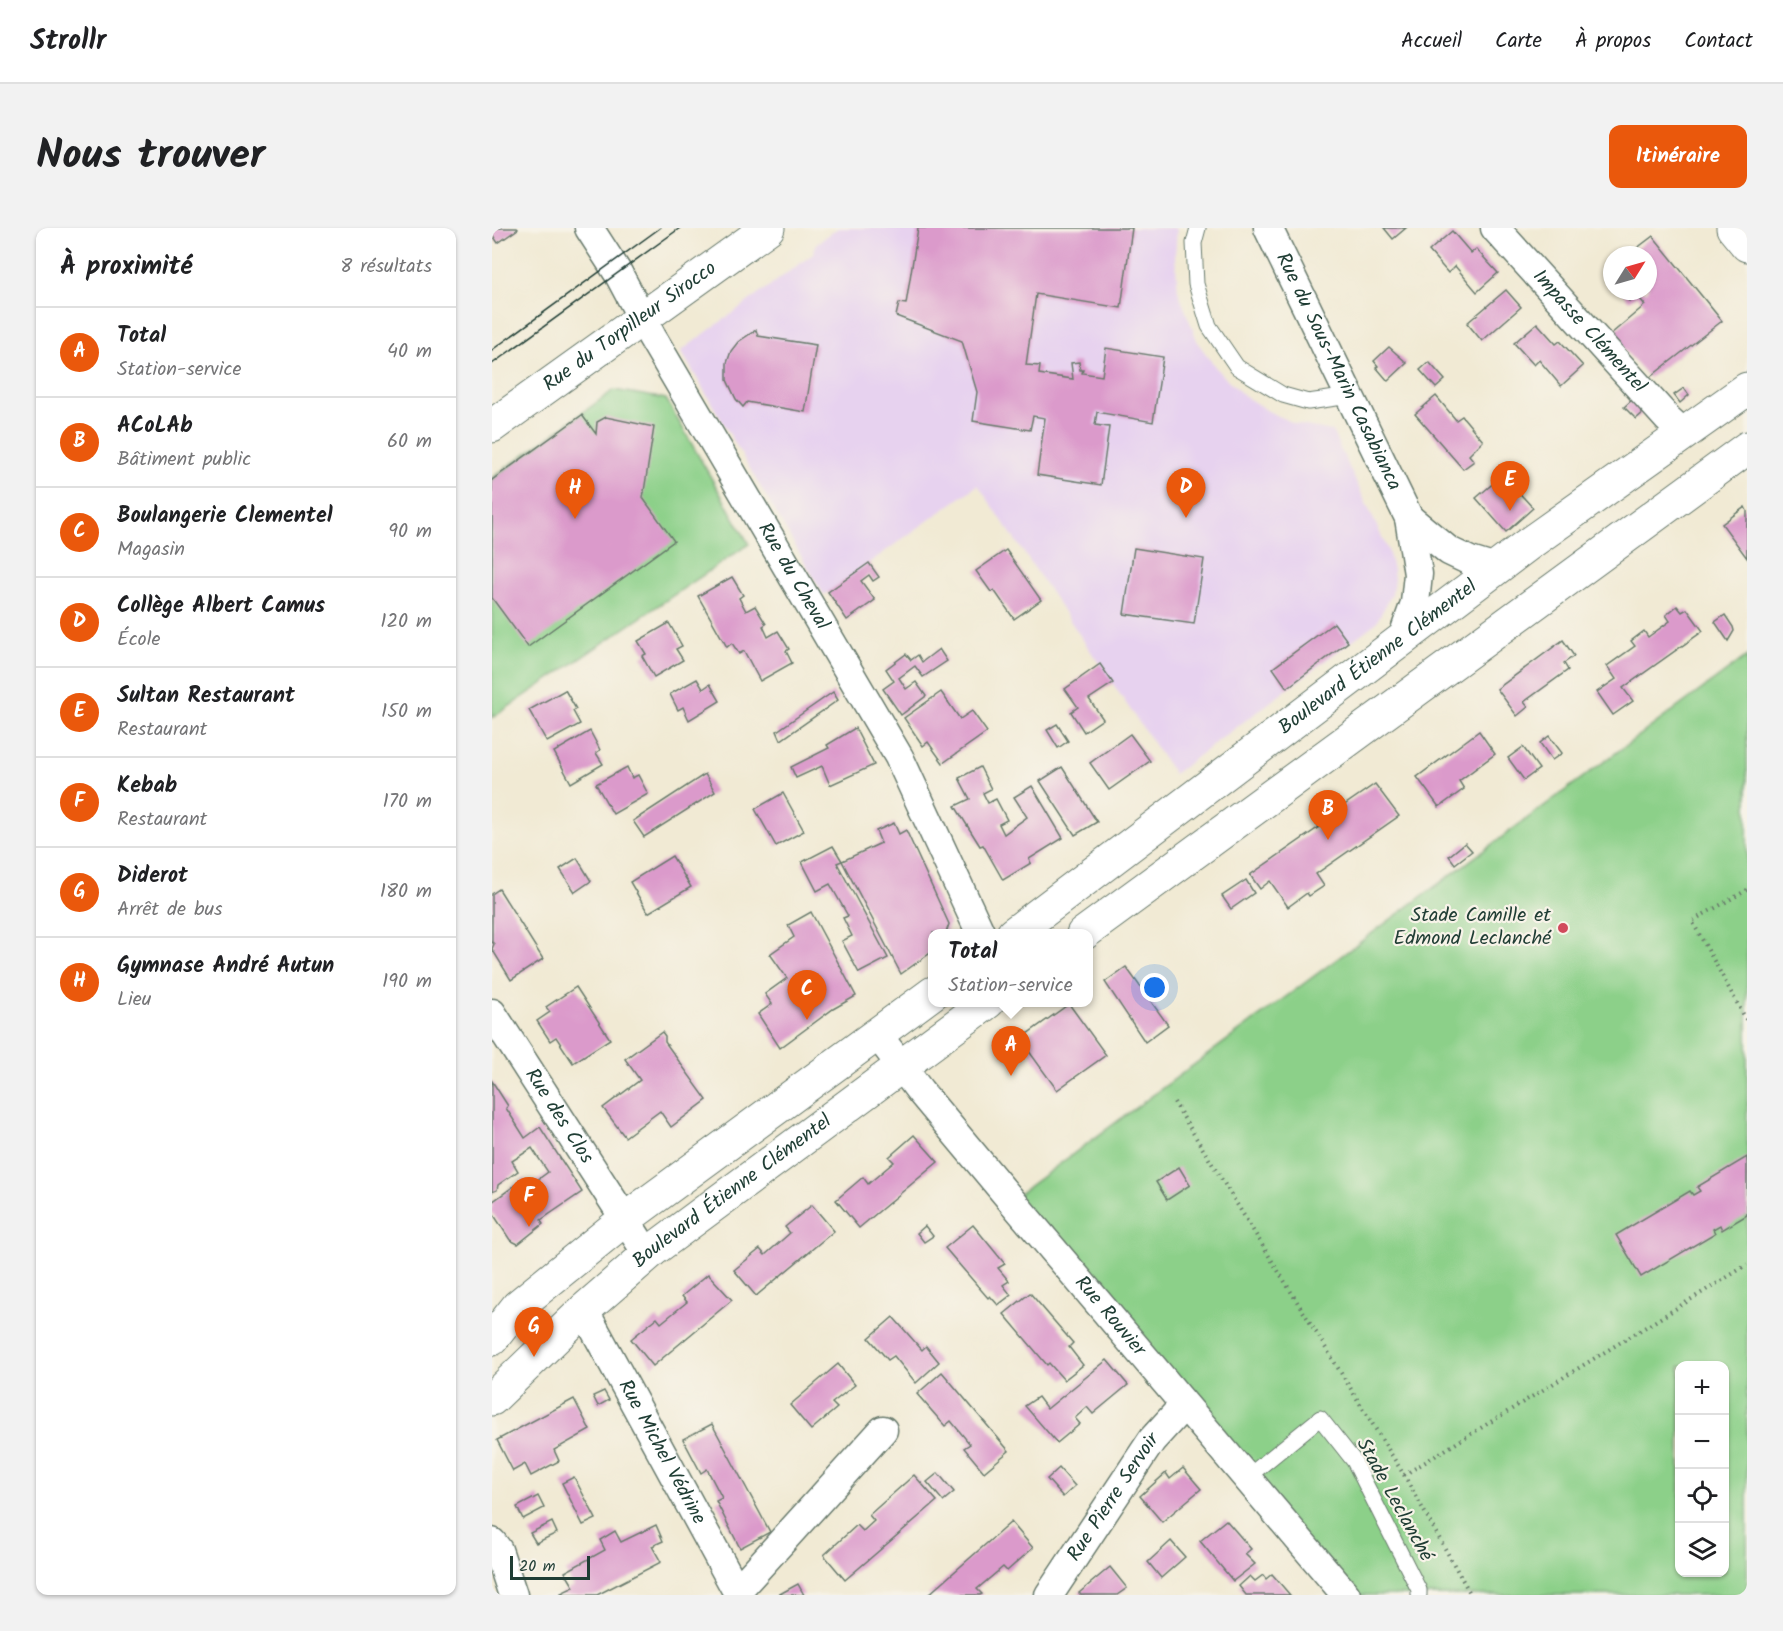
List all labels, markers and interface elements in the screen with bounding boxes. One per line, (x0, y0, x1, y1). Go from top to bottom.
text: Strollr (30, 19, 106, 64)
text: Accueil (1401, 25, 1462, 58)
text: Carte (1495, 25, 1542, 58)
text: À propos (1575, 25, 1651, 58)
text: Contact (1684, 25, 1753, 58)
text: Nous trouver (36, 123, 265, 190)
button: Itinéraire (1609, 125, 1747, 188)
text: À proximité (60, 246, 192, 288)
north arrow (1603, 246, 1657, 300)
street label: Rue du Sous-Marin Casabianca (1266, 247, 1409, 496)
text: 8 résultats (340, 251, 432, 283)
street label: Rue du Torpilleur Sirocco (536, 253, 724, 400)
street label: Impasse Clémentel (1524, 262, 1654, 401)
text: Total (117, 319, 166, 354)
text: A (73, 336, 86, 368)
text: 40 m (387, 336, 432, 368)
text: Station-service (117, 354, 241, 386)
text: ACoLAb (117, 409, 193, 444)
text: B (73, 426, 86, 458)
text: 60 m (387, 426, 432, 458)
text: Bâtiment public (117, 444, 251, 476)
pin: E (1490, 462, 1530, 511)
pin: D (1166, 468, 1206, 518)
pin: H (556, 470, 595, 519)
text: Boulangerie Clementel (117, 499, 333, 534)
text: C (73, 516, 86, 548)
text: 90 m (388, 516, 432, 548)
street label: Rue du Cheval (749, 517, 837, 637)
text: Magasin (117, 534, 185, 566)
street label: Boulevard Étienne Clémentel (1272, 572, 1485, 743)
text: Collège Albert Camus (117, 589, 325, 624)
text: D (73, 606, 86, 638)
text: 120 m (380, 606, 432, 638)
text: École (117, 624, 161, 656)
text: Sultan Restaurant (117, 679, 295, 714)
text: E (74, 696, 85, 728)
text: 150 m (381, 696, 432, 728)
text: Restaurant (117, 714, 207, 746)
text: Kebab (117, 769, 177, 804)
text: F (74, 786, 85, 818)
text: 170 m (383, 786, 432, 818)
pin: B (1308, 790, 1348, 840)
text: Restaurant (117, 804, 207, 836)
text: Diderot (117, 859, 188, 894)
text: G (74, 876, 85, 908)
text: 180 m (380, 876, 432, 908)
text: Arrêt de bus (117, 894, 223, 926)
place label: Stade Camille et Edmond Leclanché (1394, 900, 1552, 955)
marker: Stade Camille et Edmond Leclanché (1556, 921, 1570, 935)
popup (928, 929, 1093, 1007)
text: Total (948, 935, 997, 970)
text: Gymnase André Autun (117, 949, 334, 984)
text: H (73, 966, 86, 998)
text: 190 m (382, 966, 432, 998)
pin: C (788, 970, 826, 1020)
text: Station-service (948, 970, 1073, 1002)
your location (1140, 973, 1169, 1002)
text: Lieu (117, 984, 151, 1016)
pin: A (992, 1026, 1030, 1076)
street label: Rue des Clos (516, 1062, 602, 1171)
street label: Boulevard Étienne Clémentel (625, 1106, 839, 1277)
pin: F (510, 1178, 549, 1227)
street label: Rue Rouvier (1066, 1269, 1154, 1365)
pin: G (514, 1308, 554, 1357)
map controls (1675, 1361, 1729, 1577)
button: + (1675, 1361, 1729, 1415)
street label: Rue Michel Védrine (609, 1374, 714, 1531)
button: − (1675, 1415, 1729, 1469)
street label: Rue Pierre Servoir (1059, 1424, 1168, 1568)
street label: Stade Leclanché (1347, 1432, 1442, 1569)
button: locate (1675, 1469, 1729, 1523)
button: layers (1675, 1523, 1729, 1577)
scale bar (510, 1553, 590, 1580)
text: 20 m (519, 1554, 555, 1579)

